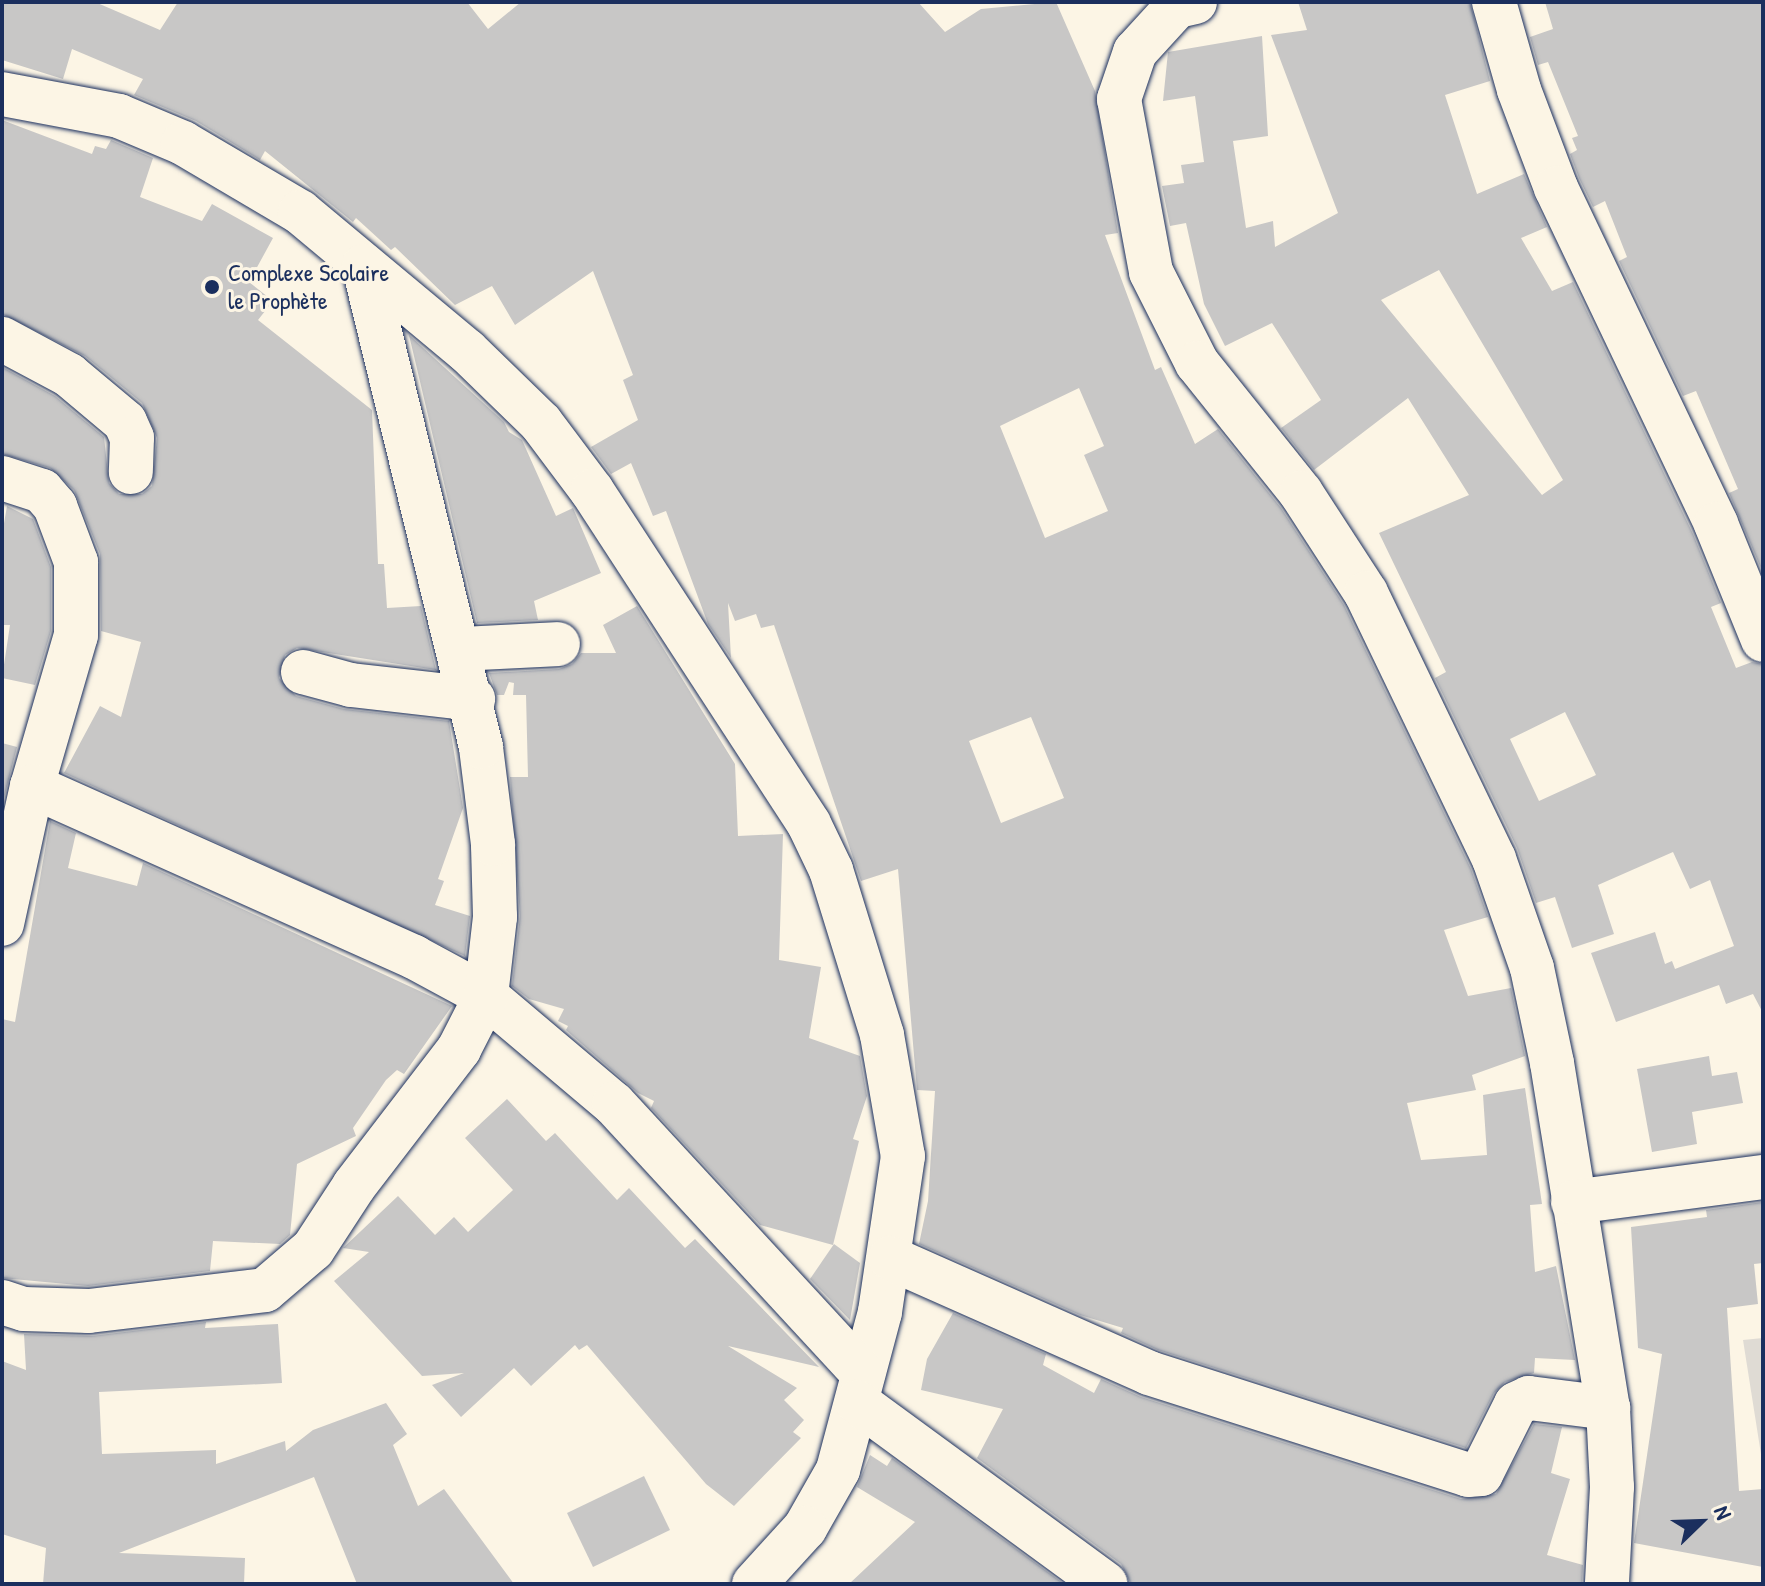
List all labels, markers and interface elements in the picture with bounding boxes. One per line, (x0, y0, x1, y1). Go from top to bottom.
place label: Complexe Scolaire le Prophète (228, 259, 389, 315)
marker: Complexe Scolaire le Prophète (203, 278, 221, 296)
north arrow (1661, 1482, 1741, 1562)
text: N (1707, 1501, 1739, 1524)

